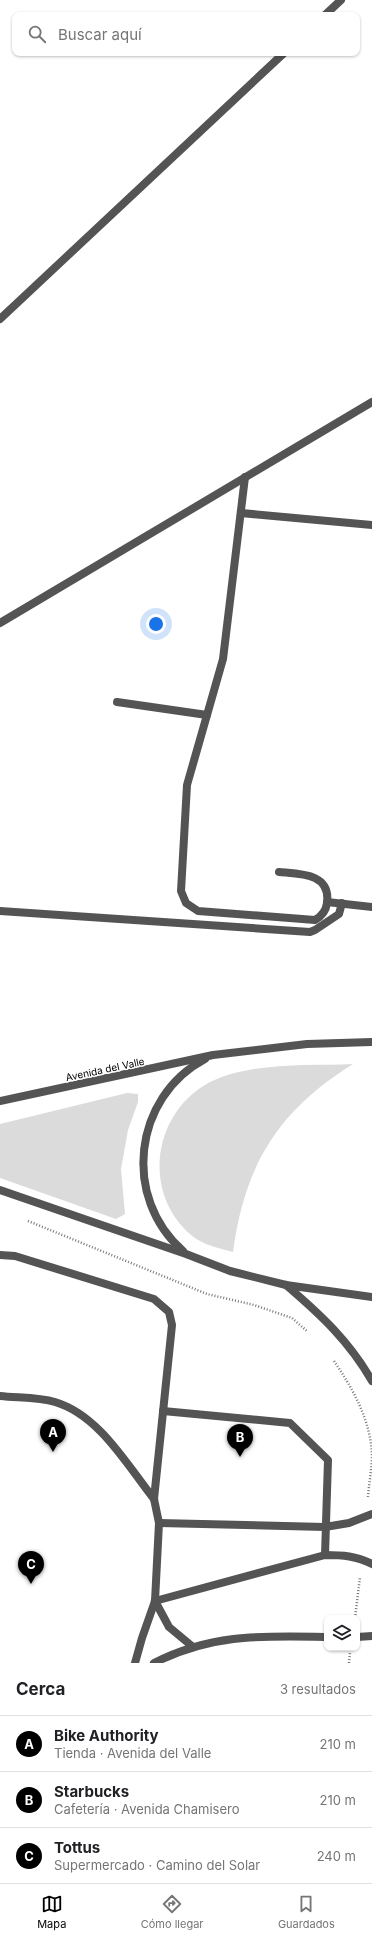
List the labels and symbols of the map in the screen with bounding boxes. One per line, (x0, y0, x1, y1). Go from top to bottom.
your location (146, 614, 166, 634)
street label: Avenida del Valle (65, 1055, 146, 1083)
pin: A (40, 1419, 66, 1452)
pin: B (227, 1424, 253, 1457)
pin: C (18, 1551, 44, 1584)

